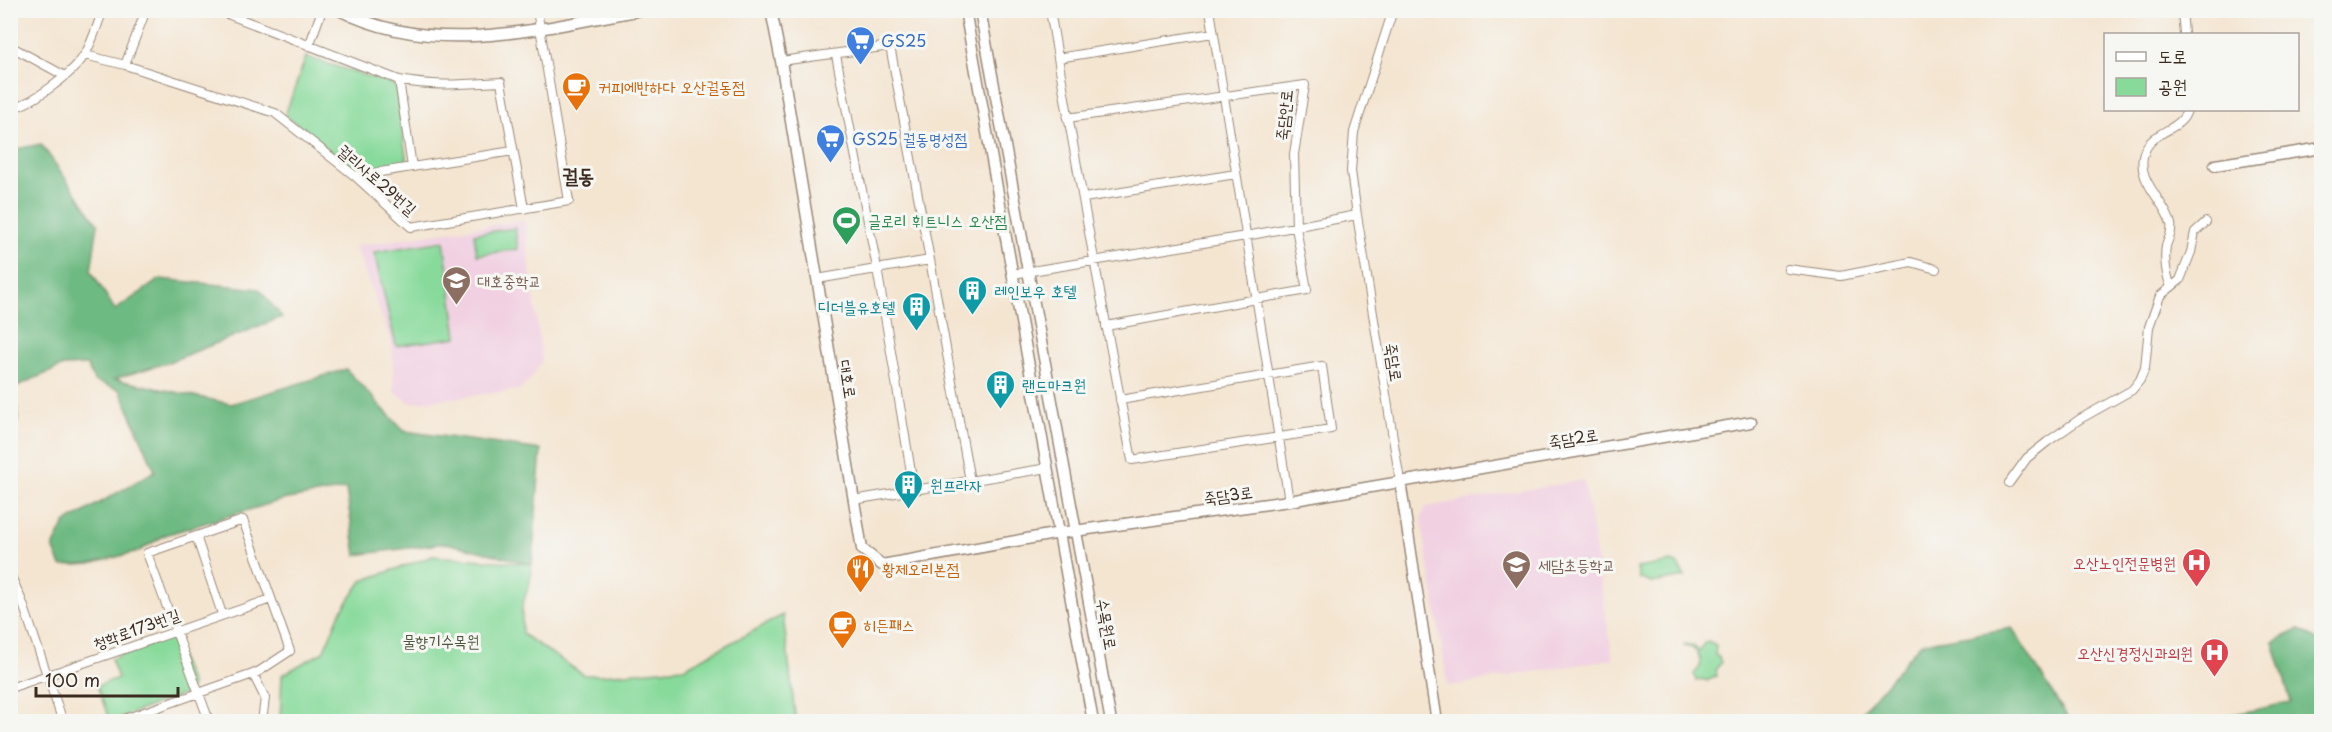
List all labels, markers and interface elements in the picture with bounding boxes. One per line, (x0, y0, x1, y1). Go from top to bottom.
supermarket icon: GS25 (844, 24, 876, 66)
place label: GS25 (881, 28, 926, 52)
legend (2104, 33, 2299, 111)
text: 도로 (2158, 42, 2187, 69)
cafe icon: 커피에반하다 오산궐동점 (561, 70, 593, 112)
text: 공원 (2158, 72, 2187, 99)
place label: 커피에반하다 오산궐동점 (598, 74, 745, 98)
street label: 죽담안로 (1268, 88, 1298, 142)
supermarket icon: GS25 궐동명성점 (815, 122, 847, 164)
place label: GS25 궐동명성점 (852, 126, 967, 150)
street label: 궐리사로29번길 (333, 138, 423, 220)
district label: 궐동 (562, 160, 594, 190)
sports icon: 글로리 휘트니스 오산점 (831, 204, 863, 246)
place label: 글로리 휘트니스 오산점 (868, 208, 1007, 232)
school or university icon: 대호중학교 (440, 264, 472, 306)
place label: 대호중학교 (477, 268, 541, 292)
building icon: 레인보우 호텔 (957, 274, 989, 316)
place label: 레인보우 호텔 (994, 278, 1077, 302)
building icon: 디더블유호텔 (900, 290, 932, 332)
place label: 디더블유호텔 (818, 294, 895, 318)
street label: 죽담로 (1380, 341, 1410, 383)
street label: 대호로 (834, 358, 864, 400)
building icon: 랜드마크원 (985, 368, 1017, 410)
place label: 랜드마크원 (1022, 372, 1086, 396)
street label: 죽담2로 (1546, 421, 1600, 453)
building icon: 원프라자 (893, 468, 925, 510)
place label: 원프라자 (930, 472, 982, 496)
street label: 죽담3로 (1202, 479, 1254, 509)
hospital icon: 오산노인전문병원 (2181, 546, 2213, 588)
school or university icon: 세담초등학교 (1501, 548, 1533, 590)
place label: 오산노인전문병원 (2073, 550, 2176, 574)
restaurant icon: 황제오리본점 (845, 552, 877, 594)
place label: 세담초등학교 (1538, 552, 1615, 576)
place label: 황제오리본점 (882, 556, 959, 580)
street label: 수목원로 (1092, 597, 1124, 651)
street label: 청학로173번길 (89, 601, 183, 655)
cafe icon: 히든패스 (826, 608, 858, 650)
place label: 히든패스 (863, 612, 915, 636)
park label: 물향기수목원 (402, 628, 480, 652)
hospital icon: 오산신경정신과의원 (2198, 636, 2230, 678)
place label: 오산신경정신과의원 (2077, 640, 2193, 664)
scale bar (36, 660, 178, 698)
text: 100 m (45, 666, 100, 693)

